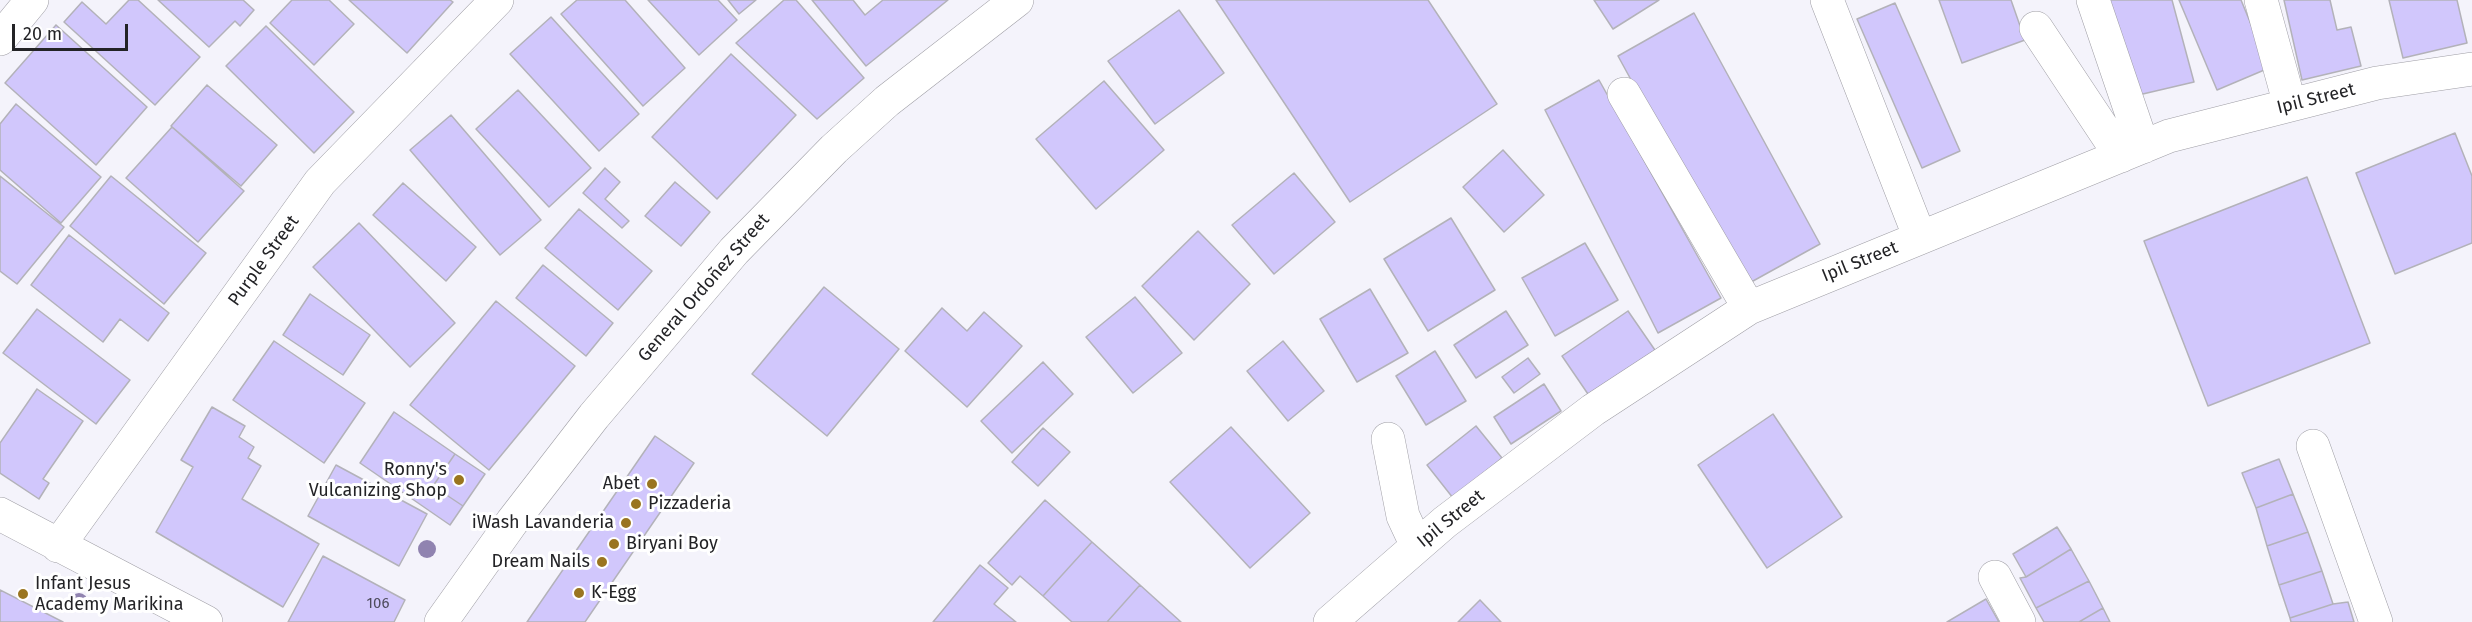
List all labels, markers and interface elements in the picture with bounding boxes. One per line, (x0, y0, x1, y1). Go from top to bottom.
scale bar (15, 12, 130, 50)
text: 20 m (23, 23, 62, 45)
street label: Ipil Street (2275, 79, 2357, 119)
street label: General Ordoñez Street (634, 209, 774, 367)
street label: Purple Street (224, 211, 304, 311)
street label: Ipil Street (1819, 237, 1901, 287)
place label: Ronny's Vulcanizing Shop (309, 459, 447, 502)
marker: Ronny's Vulcanizing Shop (452, 473, 466, 487)
place label: Abet (603, 473, 640, 495)
marker: Abet (645, 477, 659, 491)
street label: Ipil Street (1413, 485, 1489, 553)
place label: Pizzaderia (648, 493, 731, 515)
marker: Pizzaderia (629, 497, 643, 511)
place label: iWash Lavanderia (472, 512, 614, 534)
marker: iWash Lavanderia (619, 516, 633, 530)
place label: Biryani Boy (626, 533, 718, 555)
marker: Biryani Boy (607, 537, 621, 551)
place label: Dream Nails (492, 551, 590, 573)
marker: Dream Nails (595, 555, 609, 569)
place label: Infant Jesus Academy Marikina (35, 573, 183, 616)
place label: K-Egg (591, 582, 636, 604)
marker: K-Egg (572, 586, 586, 600)
marker: Infant Jesus Academy Marikina (16, 587, 30, 601)
house number: 106 (367, 595, 389, 613)

